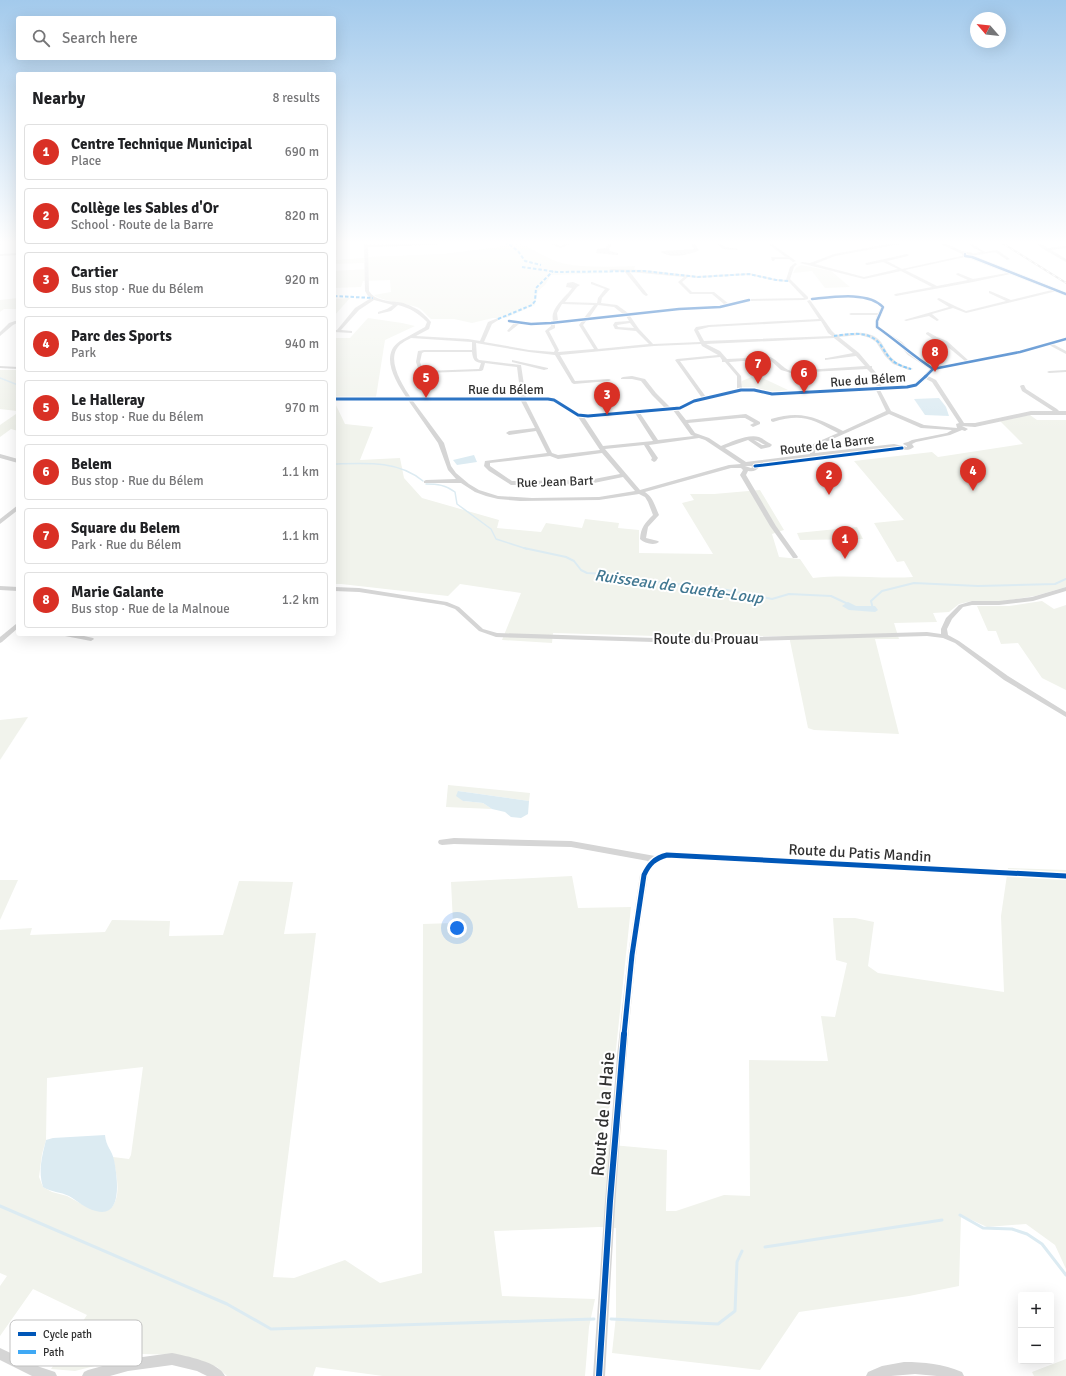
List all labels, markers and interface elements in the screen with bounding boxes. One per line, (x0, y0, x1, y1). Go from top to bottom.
north arrow (970, 12, 1006, 48)
search box (16, 16, 336, 60)
icon: search (30, 27, 52, 49)
text: Search here (62, 29, 138, 47)
text: Nearby (32, 88, 85, 109)
text: 8 results (272, 90, 320, 106)
text: Centre Technique Municipal (71, 135, 252, 153)
text: 1 (42, 144, 50, 160)
text: 690 m (285, 144, 319, 160)
text: Place (71, 153, 101, 169)
text: Collège les Sables d'Or (71, 199, 219, 217)
text: 2 (42, 208, 50, 224)
text: 820 m (285, 208, 319, 224)
text: School · Route de la Barre (71, 217, 214, 233)
text: Cartier (71, 263, 118, 281)
text: 3 (42, 272, 50, 288)
text: 920 m (285, 272, 319, 288)
text: Bus stop · Rue du Bélem (71, 281, 204, 297)
text: Parc des Sports (71, 327, 172, 345)
text: 4 (42, 336, 50, 352)
text: 940 m (285, 336, 319, 352)
pin: 8 (922, 339, 948, 372)
text: Park (71, 345, 96, 361)
pin: 7 (745, 351, 771, 384)
pin: 6 (791, 360, 817, 393)
pin: 5 (413, 365, 439, 398)
street label: Rue du Bélem (830, 369, 906, 391)
street label: Rue du Bélem (468, 382, 544, 398)
pin: 3 (594, 382, 620, 415)
text: Le Halleray (71, 391, 145, 409)
text: 5 (42, 400, 50, 416)
text: 970 m (285, 400, 319, 416)
text: Bus stop · Rue du Bélem (71, 409, 204, 425)
street label: Route de la Barre (779, 431, 875, 459)
text: Belem (71, 455, 112, 473)
pin: 4 (960, 458, 986, 491)
pin: 2 (816, 462, 842, 495)
text: 6 (42, 464, 50, 480)
text: 1.1 km (282, 464, 319, 480)
text: Bus stop · Rue du Bélem (71, 473, 204, 489)
street label: Rue Jean Bart (516, 473, 594, 491)
text: Square du Belem (71, 519, 180, 537)
pin: 1 (832, 526, 858, 559)
text: 7 (42, 528, 50, 544)
text: 1.1 km (282, 528, 319, 544)
text: Park · Rue du Bélem (71, 537, 181, 553)
water label: Ruisseau de Guette-Loup (593, 565, 766, 609)
text: Marie Galante (71, 583, 164, 601)
text: 8 (42, 592, 50, 608)
text: 1.2 km (282, 592, 319, 608)
text: Bus stop · Rue de la Malnoue (71, 601, 230, 617)
street label: Route du Prouau (653, 630, 759, 648)
street label: Route du Patis Mandin (788, 840, 932, 866)
your location (447, 918, 467, 938)
street label: Route de la Haie (587, 1051, 619, 1177)
map controls (1018, 1292, 1054, 1364)
button: + (1018, 1292, 1054, 1328)
legend (10, 1320, 142, 1366)
text: Cycle path (43, 1328, 92, 1341)
button: − (1018, 1328, 1054, 1364)
text: Path (43, 1346, 64, 1359)

